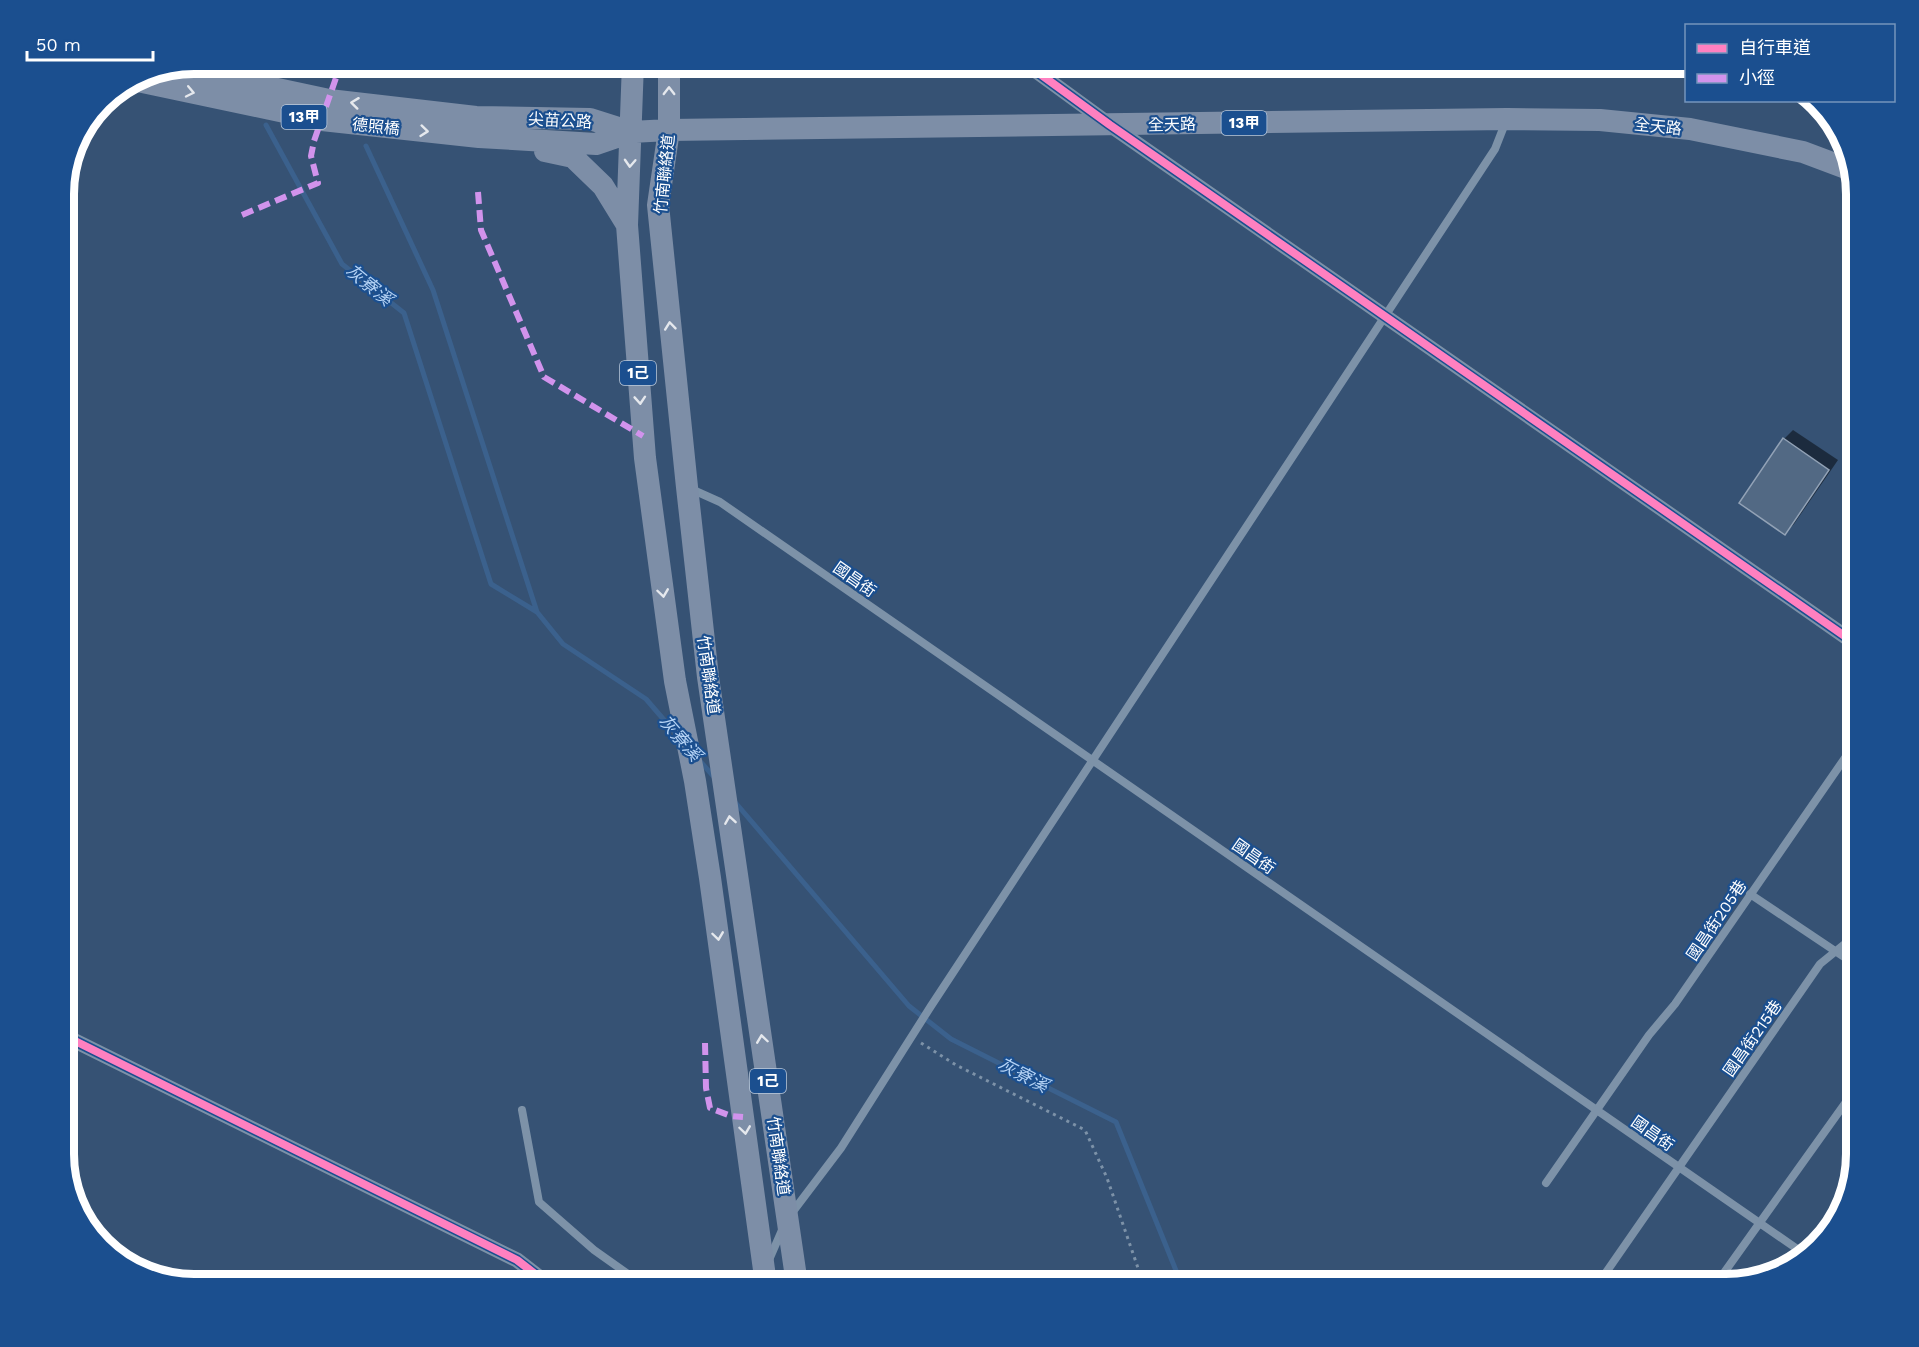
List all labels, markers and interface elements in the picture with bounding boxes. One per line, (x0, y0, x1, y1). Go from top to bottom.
scale bar (27, 24, 153, 62)
legend (1685, 24, 1895, 102)
text: 50 m (36, 34, 81, 55)
text: 自行車道 (1739, 37, 1811, 58)
text: 小徑 (1739, 67, 1775, 88)
one-way arrow (185, 85, 195, 98)
one-way arrow (663, 86, 675, 95)
one-way arrow (351, 98, 360, 110)
road number: 13甲 (282, 105, 326, 129)
street label: 尖苗公路 (528, 109, 592, 132)
road number: 13甲 (1222, 111, 1266, 135)
street label: 德照橋 (351, 115, 401, 138)
street label: 全天路 (1148, 115, 1196, 134)
street label: 全天路 (1633, 115, 1683, 138)
one-way arrow (419, 124, 428, 137)
street label: 竹南聯絡道 (651, 133, 678, 215)
one-way arrow (623, 159, 636, 168)
water label: 灰寮溪 (342, 259, 399, 312)
one-way arrow (664, 322, 677, 331)
road number: 1己 (620, 361, 656, 385)
one-way arrow (633, 395, 646, 404)
street label: 國昌街 (830, 558, 880, 601)
one-way arrow (656, 589, 669, 598)
street label: 竹南聯絡道 (694, 634, 723, 716)
water label: 灰寮溪 (655, 710, 708, 767)
one-way arrow (725, 815, 737, 825)
street label: 國昌街 (1229, 835, 1279, 878)
street label: 國昌街205巷 (1683, 877, 1750, 964)
one-way arrow (712, 932, 724, 941)
street label: 國昌街215巷 (1719, 996, 1786, 1080)
one-way arrow (757, 1034, 769, 1044)
water label: 灰寮溪 (994, 1053, 1055, 1098)
road number: 1己 (750, 1069, 786, 1093)
street label: 國昌街 (1628, 1112, 1678, 1155)
street label: 竹南聯絡道 (764, 1115, 793, 1197)
one-way arrow (739, 1125, 751, 1134)

